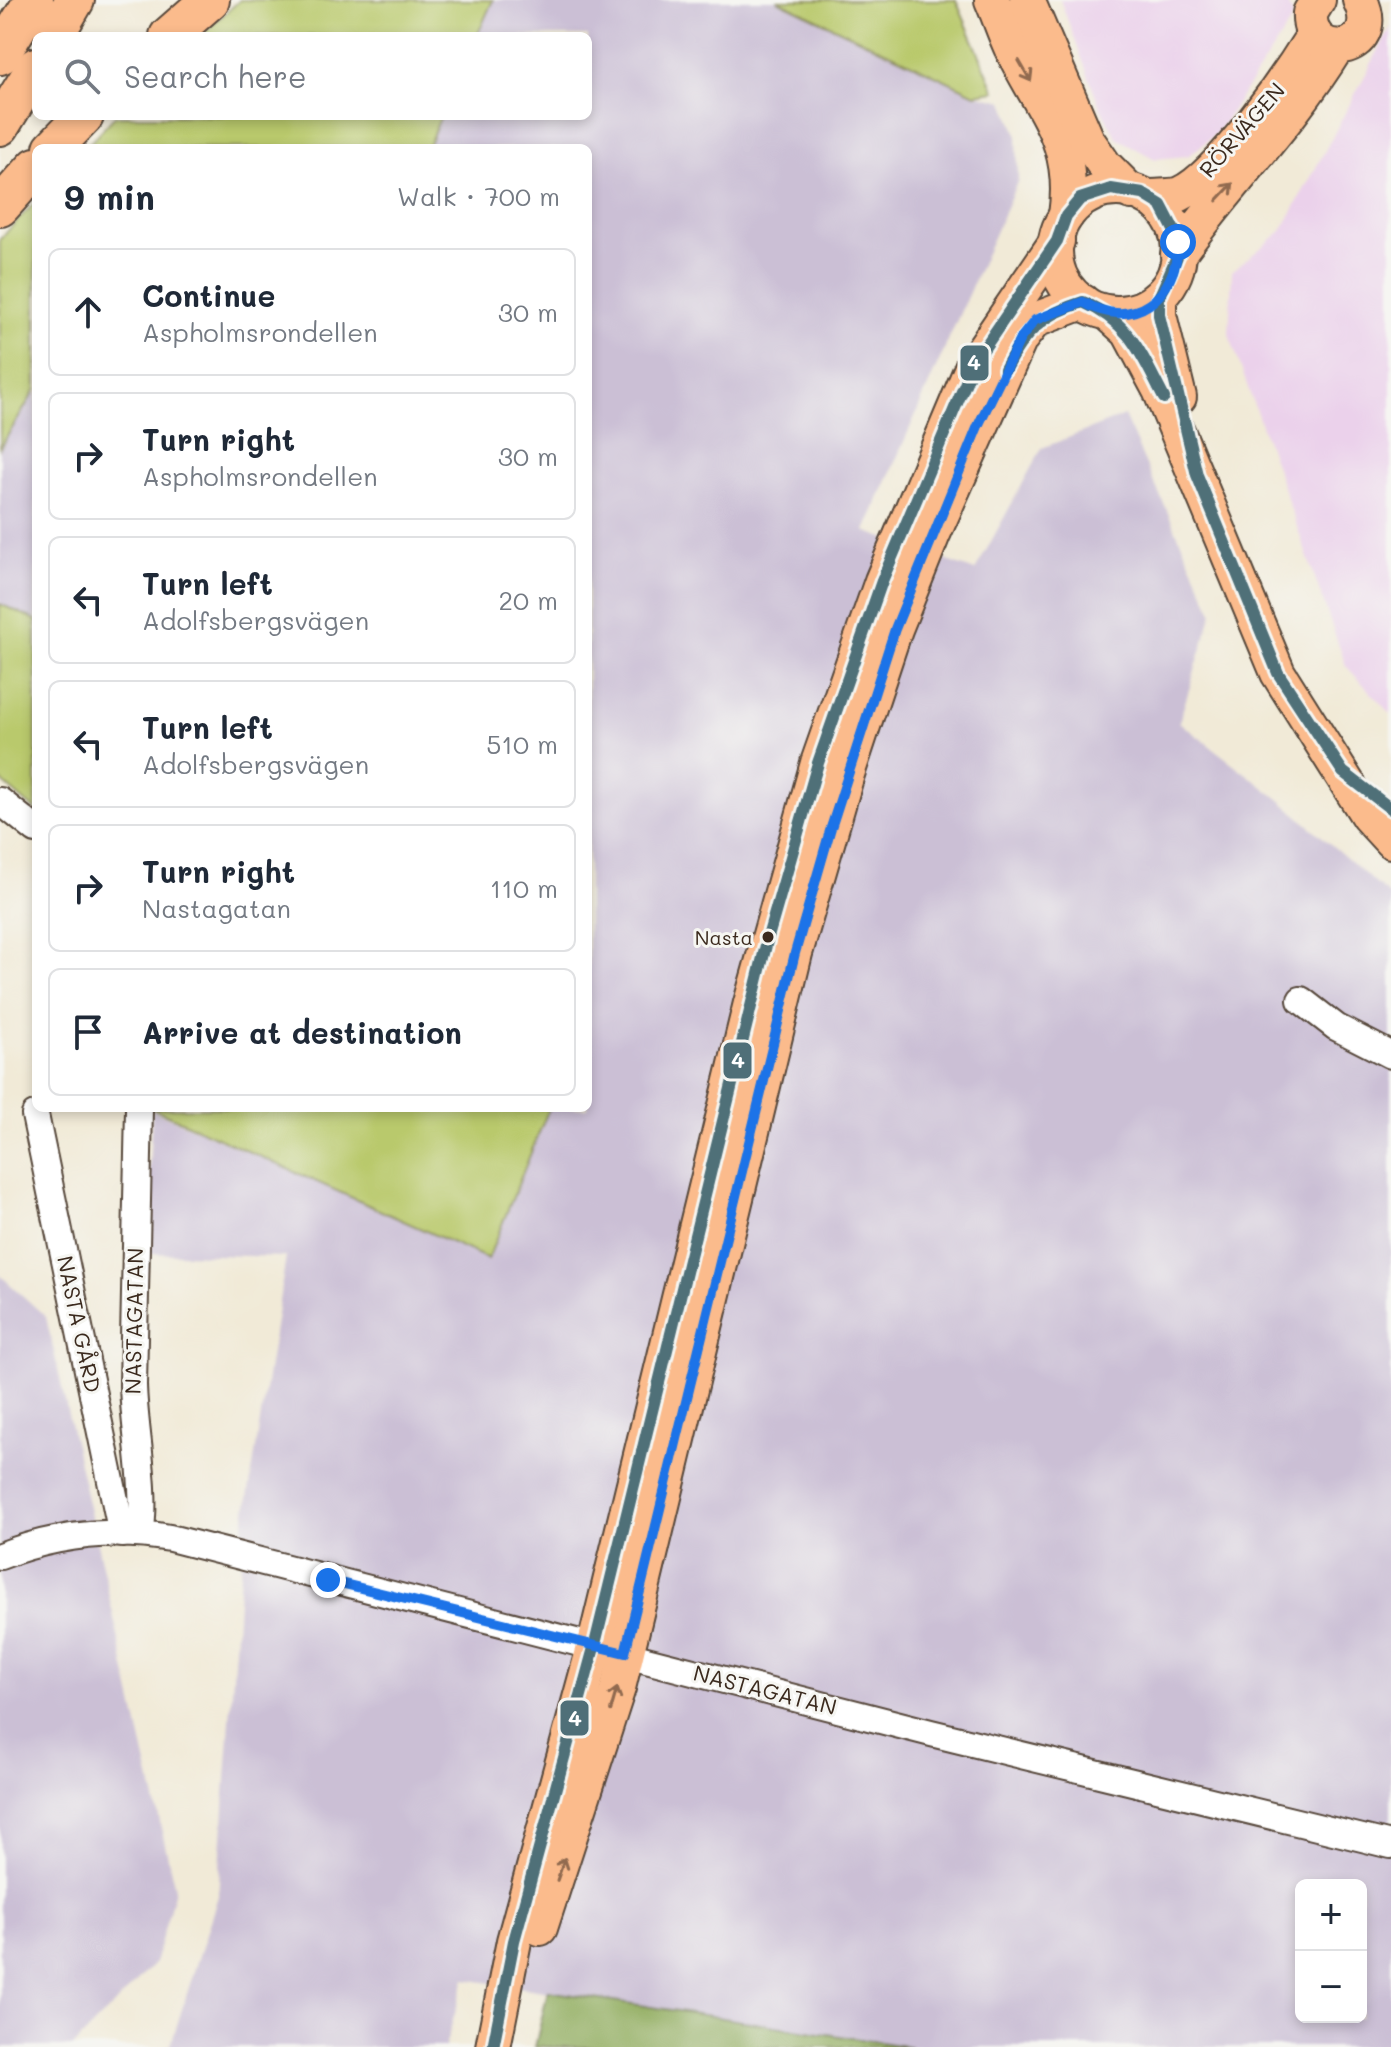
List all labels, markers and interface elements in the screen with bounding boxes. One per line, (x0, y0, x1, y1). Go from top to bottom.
search box (32, 32, 592, 120)
icon: search (60, 54, 104, 98)
text: Search here (124, 56, 307, 96)
one-way arrow (1017, 59, 1033, 82)
street label: RÖRVÄGEN (1192, 76, 1291, 183)
text: 9 min (64, 174, 155, 219)
text: Walk · 700 m (397, 179, 560, 213)
one-way arrow (1215, 183, 1233, 203)
route start (1160, 224, 1196, 260)
text: Continue (142, 275, 275, 315)
icon: ahead (66, 290, 110, 334)
text: 30 m (498, 295, 558, 329)
text: Aspholmsrondellen (142, 315, 378, 349)
line badge: 4 (959, 344, 990, 382)
text: 4 (967, 347, 981, 376)
text: Turn right (142, 419, 295, 459)
icon: right (66, 434, 110, 478)
text: 30 m (498, 439, 558, 473)
text: Aspholmsrondellen (142, 459, 378, 493)
text: Turn left (142, 563, 273, 603)
icon: left (66, 578, 110, 622)
text: 20 m (498, 583, 558, 617)
text: Adolfsbergsvägen (142, 603, 369, 637)
text: Turn left (142, 707, 273, 747)
icon: left (66, 722, 110, 766)
text: 510 m (486, 727, 558, 761)
text: Adolfsbergsvägen (142, 747, 369, 781)
text: Turn right (142, 851, 295, 891)
icon: right (66, 866, 110, 910)
text: 110 m (490, 871, 558, 905)
text: Nastagatan (142, 891, 291, 925)
place label: Nasta (695, 924, 753, 950)
marker: Nasta (760, 929, 776, 945)
icon: arrive (66, 1010, 110, 1054)
text: Arrive at destination (142, 1012, 462, 1052)
line badge: 4 (722, 1041, 753, 1080)
text: 4 (731, 1045, 745, 1074)
street label: NASTAGATAN (118, 1247, 149, 1395)
street label: NASTA GÅRD (51, 1253, 108, 1395)
route end (310, 1562, 346, 1598)
street label: NASTAGATAN (691, 1658, 840, 1721)
one-way arrow (607, 1687, 622, 1713)
line badge: 4 (559, 1699, 590, 1737)
text: 4 (568, 1703, 582, 1732)
one-way arrow (554, 1857, 569, 1882)
map controls (1295, 1879, 1367, 2023)
button: + (1295, 1879, 1367, 1951)
button: − (1295, 1951, 1367, 2023)

